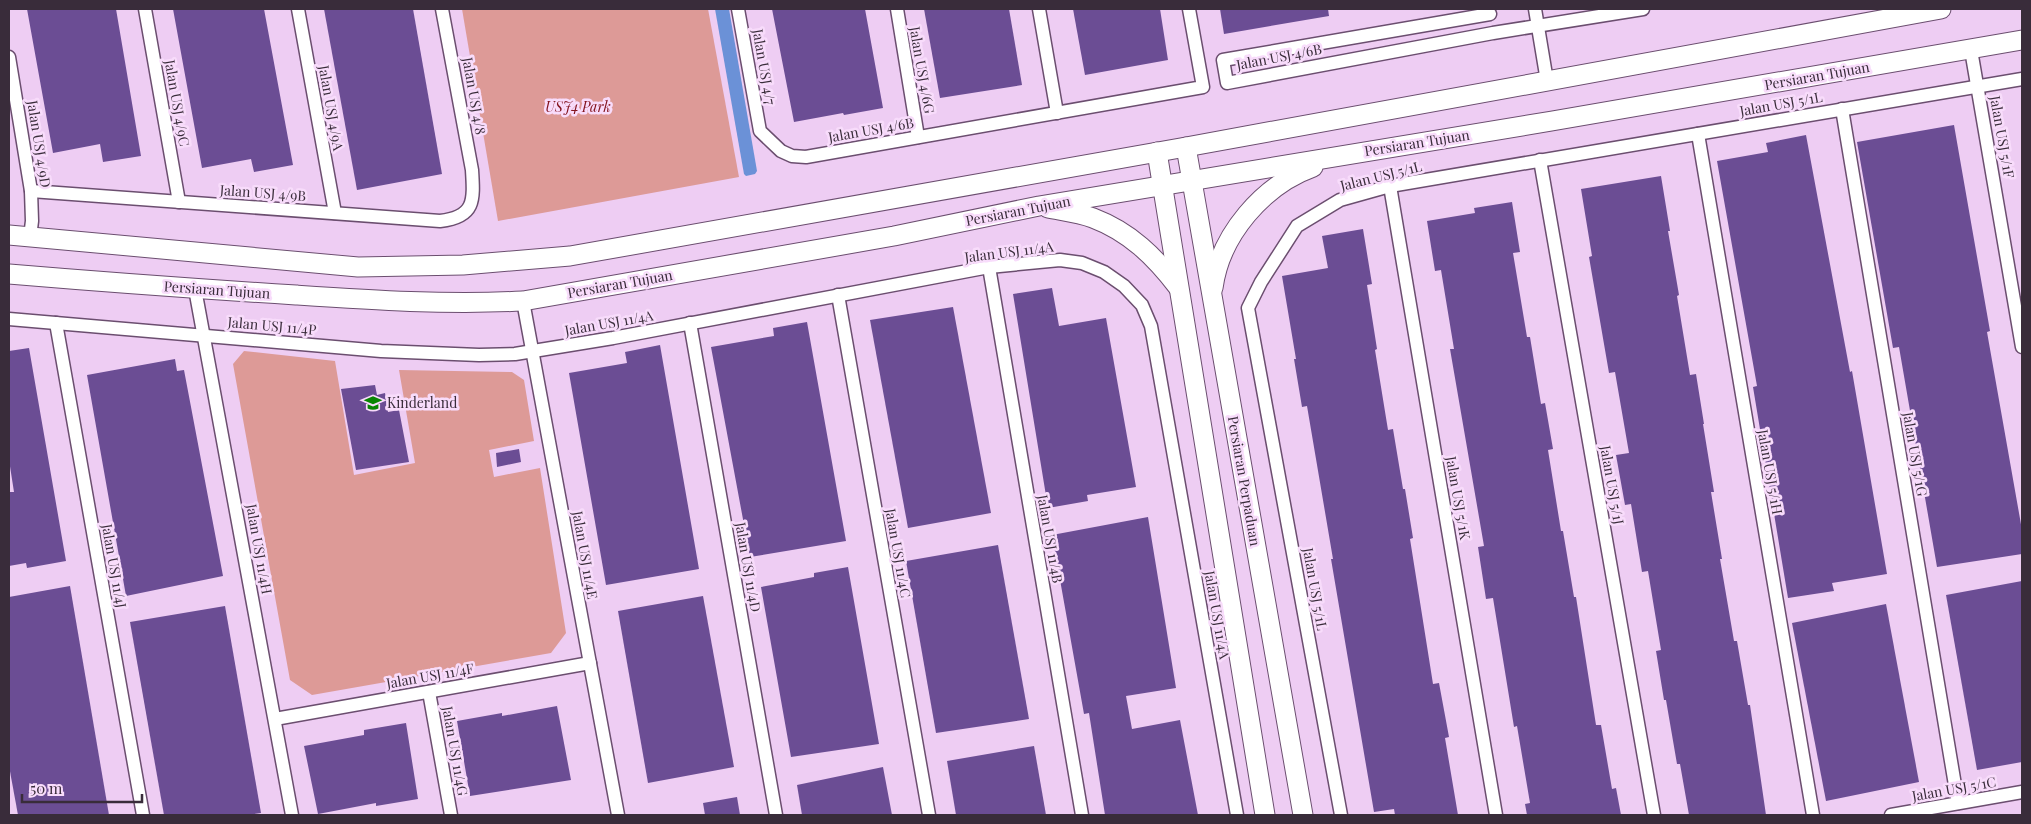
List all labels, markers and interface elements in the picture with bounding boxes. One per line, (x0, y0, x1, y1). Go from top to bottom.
street label: Jalan USJ 4/6G (905, 24, 940, 115)
street label: Jalan USJ 4/7 (748, 27, 781, 107)
street label: Jalan USJ 4/6B (1234, 39, 1324, 74)
street label: Jalan USJ 4/8 (458, 55, 491, 136)
street label: Jalan USJ 4/9C (160, 57, 194, 148)
street label: Persiaran Tujuan (1763, 57, 1872, 94)
street label: Jalan USJ 4/9A (314, 63, 348, 152)
street label: Jalan USJ 5/1L (1737, 87, 1824, 120)
street label: Jalan USJ 5/1F (1986, 93, 2019, 180)
park label: USJ4 Park (545, 97, 611, 116)
street label: Jalan USJ 4/9D (23, 98, 56, 189)
street label: Jalan USJ 4/6B (826, 113, 916, 147)
street label: Persiaran Tujuan (1363, 125, 1472, 160)
street label: Jalan USJ 5/1L (1337, 156, 1424, 195)
street label: Jalan USJ 4/9B (218, 180, 307, 205)
street label: Persiaran Tujuan (964, 191, 1073, 230)
street label: Jalan USJ 11/4A (962, 237, 1055, 267)
street label: Persiaran Tujuan (566, 265, 675, 302)
street label: Persiaran Tujuan (163, 276, 271, 303)
street label: Jalan USJ 11/4A (562, 305, 655, 340)
street label: Jalan USJ 11/4P (226, 312, 317, 339)
school or university icon: Kinderland (363, 393, 383, 413)
place label: Kinderland (387, 393, 457, 412)
street label: Jalan USJ 5/1G (1899, 409, 1932, 498)
street label: Persiaran Perpaduan (1224, 414, 1265, 548)
street label: Jalan USJ 5/1H (1753, 427, 1787, 516)
street label: Jalan USJ 5/1J (1596, 443, 1629, 526)
street label: Jalan USJ 5/1K (1442, 454, 1475, 542)
street label: Jalan USJ 11/4B (1033, 492, 1068, 585)
street label: Jalan USJ 11/4H (242, 501, 277, 596)
street label: Jalan USJ 11/4C (881, 506, 916, 599)
street label: Jalan USJ 11/4E (568, 508, 603, 601)
street label: Jalan USJ 11/4D (731, 520, 766, 613)
street label: Jalan USJ 11/4J (98, 521, 131, 610)
street label: Jalan USJ 5/1L (1299, 545, 1332, 632)
street label: Jalan USJ 11/4A (1200, 568, 1235, 661)
street label: Jalan USJ 11/4F (384, 658, 475, 693)
street label: Jalan USJ 11/4G (438, 704, 473, 797)
scale bar (22, 772, 142, 804)
street label: Jalan USJ 5/1C (1909, 772, 1997, 805)
text: 50 m (30, 778, 63, 798)

